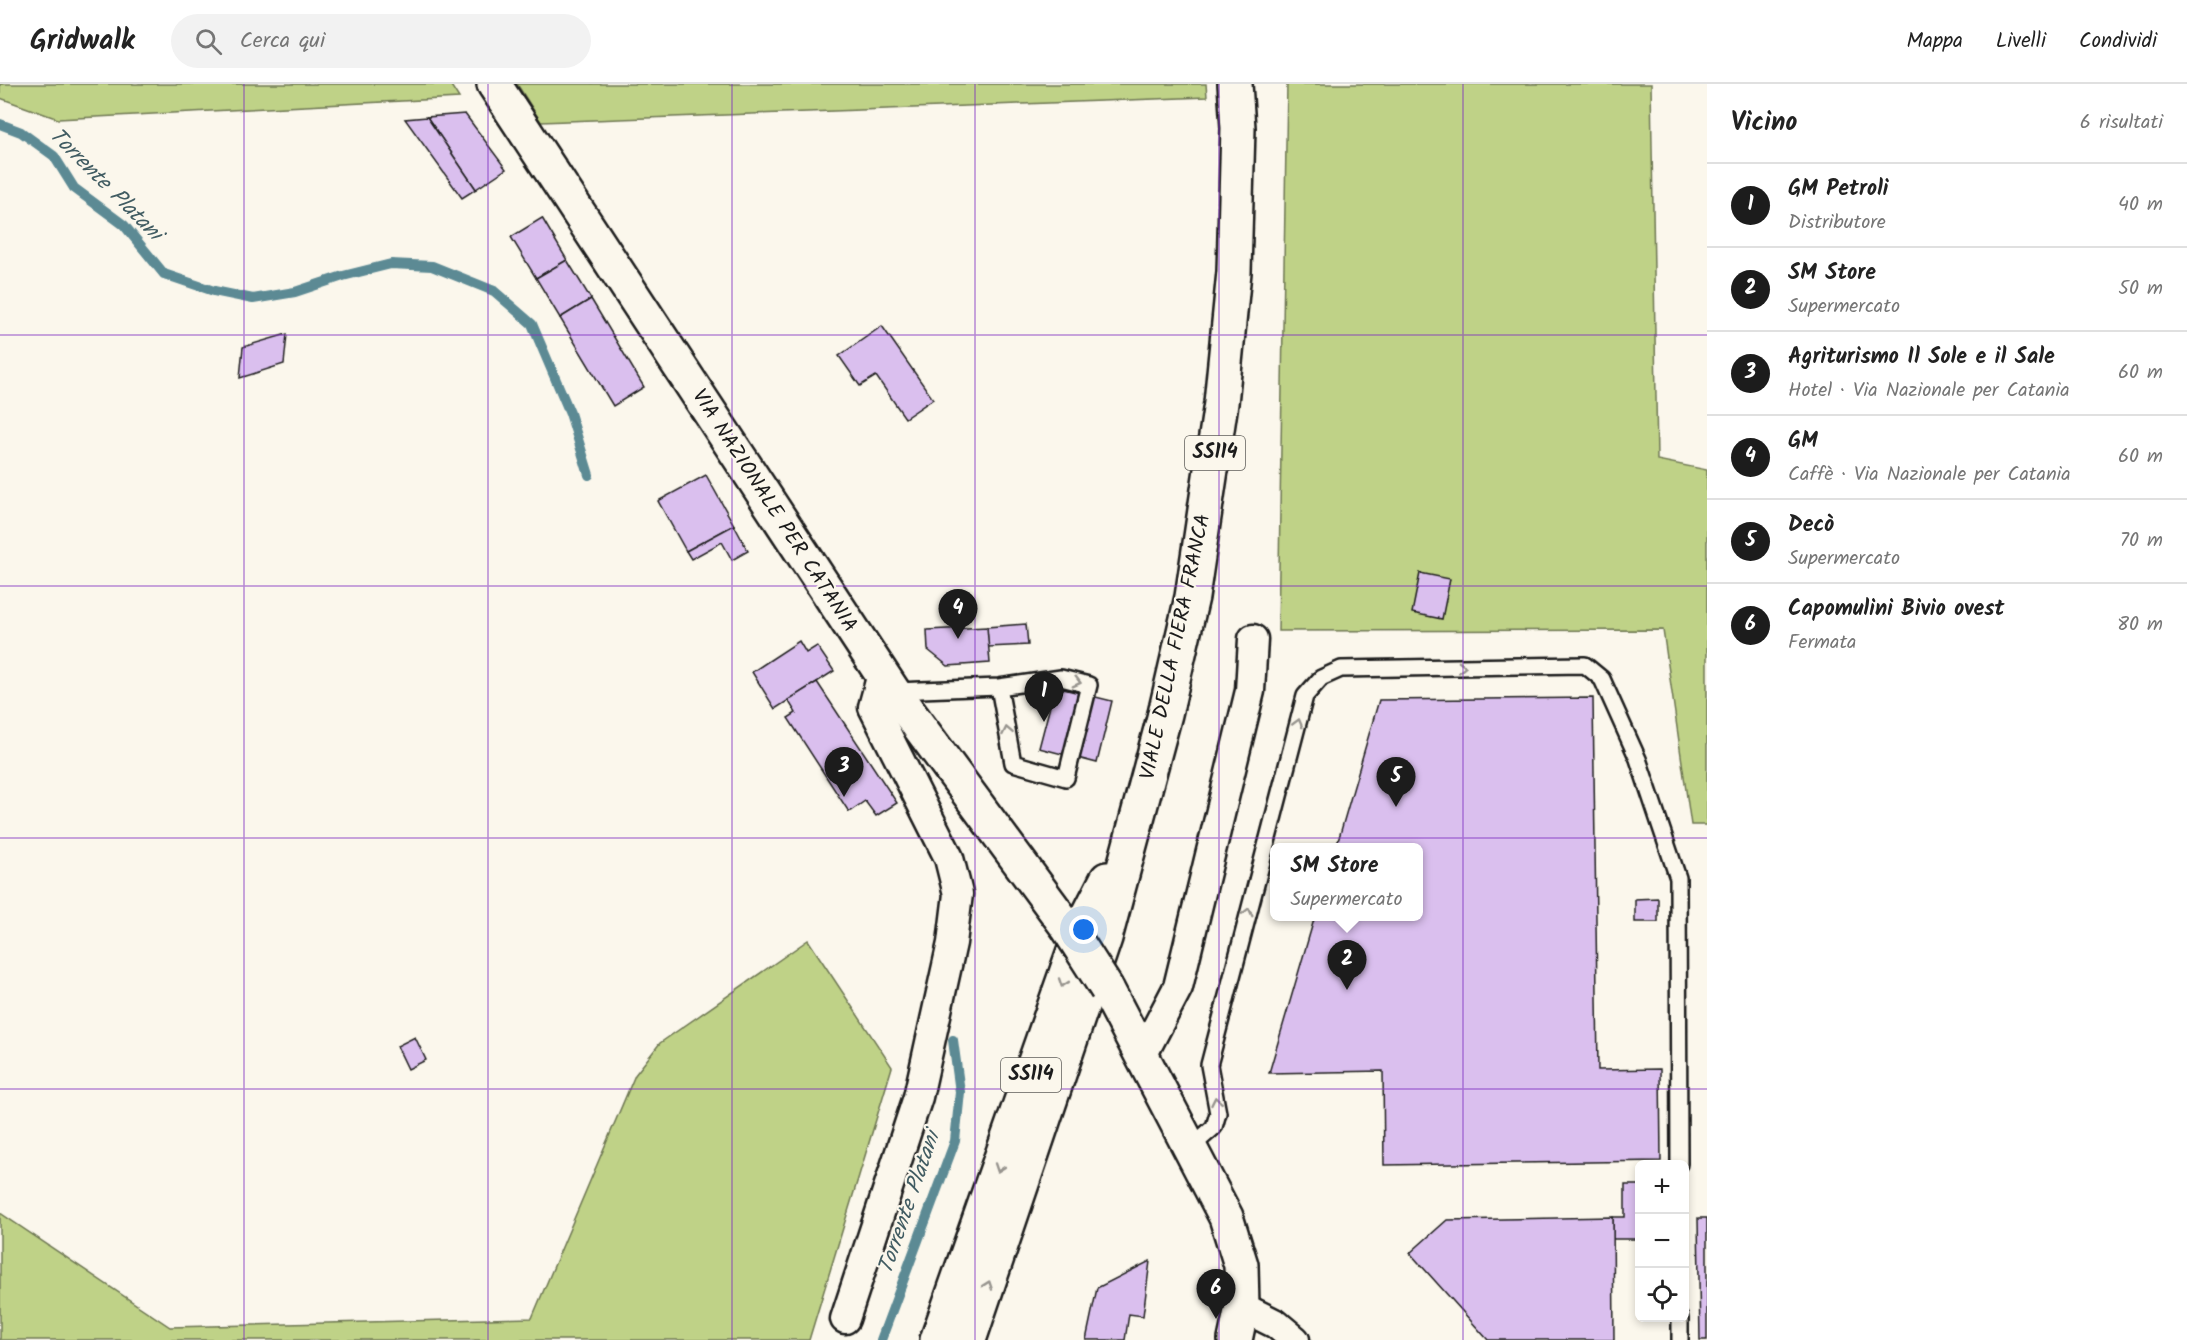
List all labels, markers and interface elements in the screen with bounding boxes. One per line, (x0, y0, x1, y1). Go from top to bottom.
search box (171, 14, 591, 68)
text: Gridwalk (30, 19, 135, 64)
text: Cerca qui (240, 24, 325, 59)
icon: search (192, 25, 225, 58)
text: Mappa (1906, 25, 1963, 58)
text: Livelli (1996, 25, 2046, 58)
text: Condividi (2079, 25, 2157, 58)
text: Vicino (1731, 102, 1797, 144)
text: 6 risultati (2080, 107, 2163, 139)
water label: Torrente Platani (40, 120, 173, 253)
text: GM Petroli (1788, 172, 1889, 207)
text: 1 (1747, 189, 1754, 221)
text: 40 m (2118, 189, 2163, 221)
text: Distributore (1788, 207, 1886, 239)
text: SM Store (1788, 256, 1876, 291)
text: 2 (1745, 273, 1756, 305)
text: 50 m (2118, 273, 2163, 305)
text: Supermercato (1788, 291, 1900, 323)
text: Agriturismo Il Sole e il Sale (1788, 340, 2055, 375)
text: 3 (1745, 357, 1756, 389)
text: 60 m (2118, 357, 2163, 389)
text: Hotel · Via Nazionale per Catania (1788, 375, 2070, 407)
street label: VIA NAZIONALE PER CATANIA (683, 383, 865, 639)
text: GM (1788, 424, 1818, 459)
road number: SS114 (1185, 436, 1245, 470)
text: 4 (1745, 441, 1756, 473)
text: 60 m (2118, 441, 2163, 473)
text: Caffè · Via Nazionale per Catania (1788, 459, 2071, 491)
text: Decò (1788, 508, 1834, 543)
street label: VIALE DELLA FIERA FRANCA (1132, 511, 1220, 783)
text: 5 (1745, 525, 1756, 557)
text: 70 m (2120, 525, 2163, 557)
text: Supermercato (1788, 543, 1900, 575)
pin: 4 (938, 590, 978, 639)
text: Capomulini Bivio ovest (1788, 592, 2005, 627)
text: 6 (1745, 609, 1756, 641)
text: 80 m (2117, 609, 2163, 641)
text: Fermata (1788, 627, 1857, 659)
one-way arrow (1457, 661, 1466, 673)
pin: 1 (1024, 672, 1064, 722)
one-way arrow (1071, 675, 1082, 687)
one-way arrow (1291, 718, 1303, 729)
one-way arrow (1001, 726, 1014, 736)
pin: 3 (824, 748, 864, 797)
pin: 5 (1376, 758, 1416, 807)
popup (1270, 843, 1423, 921)
text: SM Store (1290, 849, 1379, 884)
text: Supermercato (1290, 884, 1403, 916)
one-way arrow (1241, 907, 1254, 917)
your location (1069, 915, 1098, 944)
pin: 2 (1328, 940, 1366, 990)
one-way arrow (1058, 977, 1070, 988)
road number: SS114 (1001, 1058, 1061, 1092)
one-way arrow (1210, 1096, 1223, 1106)
water label: Torrente Platani (869, 1123, 952, 1279)
map controls (1635, 1160, 1689, 1322)
button: + (1635, 1160, 1689, 1214)
one-way arrow (994, 1162, 1007, 1173)
button: − (1635, 1214, 1689, 1268)
button: locate (1635, 1268, 1689, 1322)
pin: 6 (1196, 1270, 1236, 1319)
one-way arrow (981, 1280, 994, 1291)

